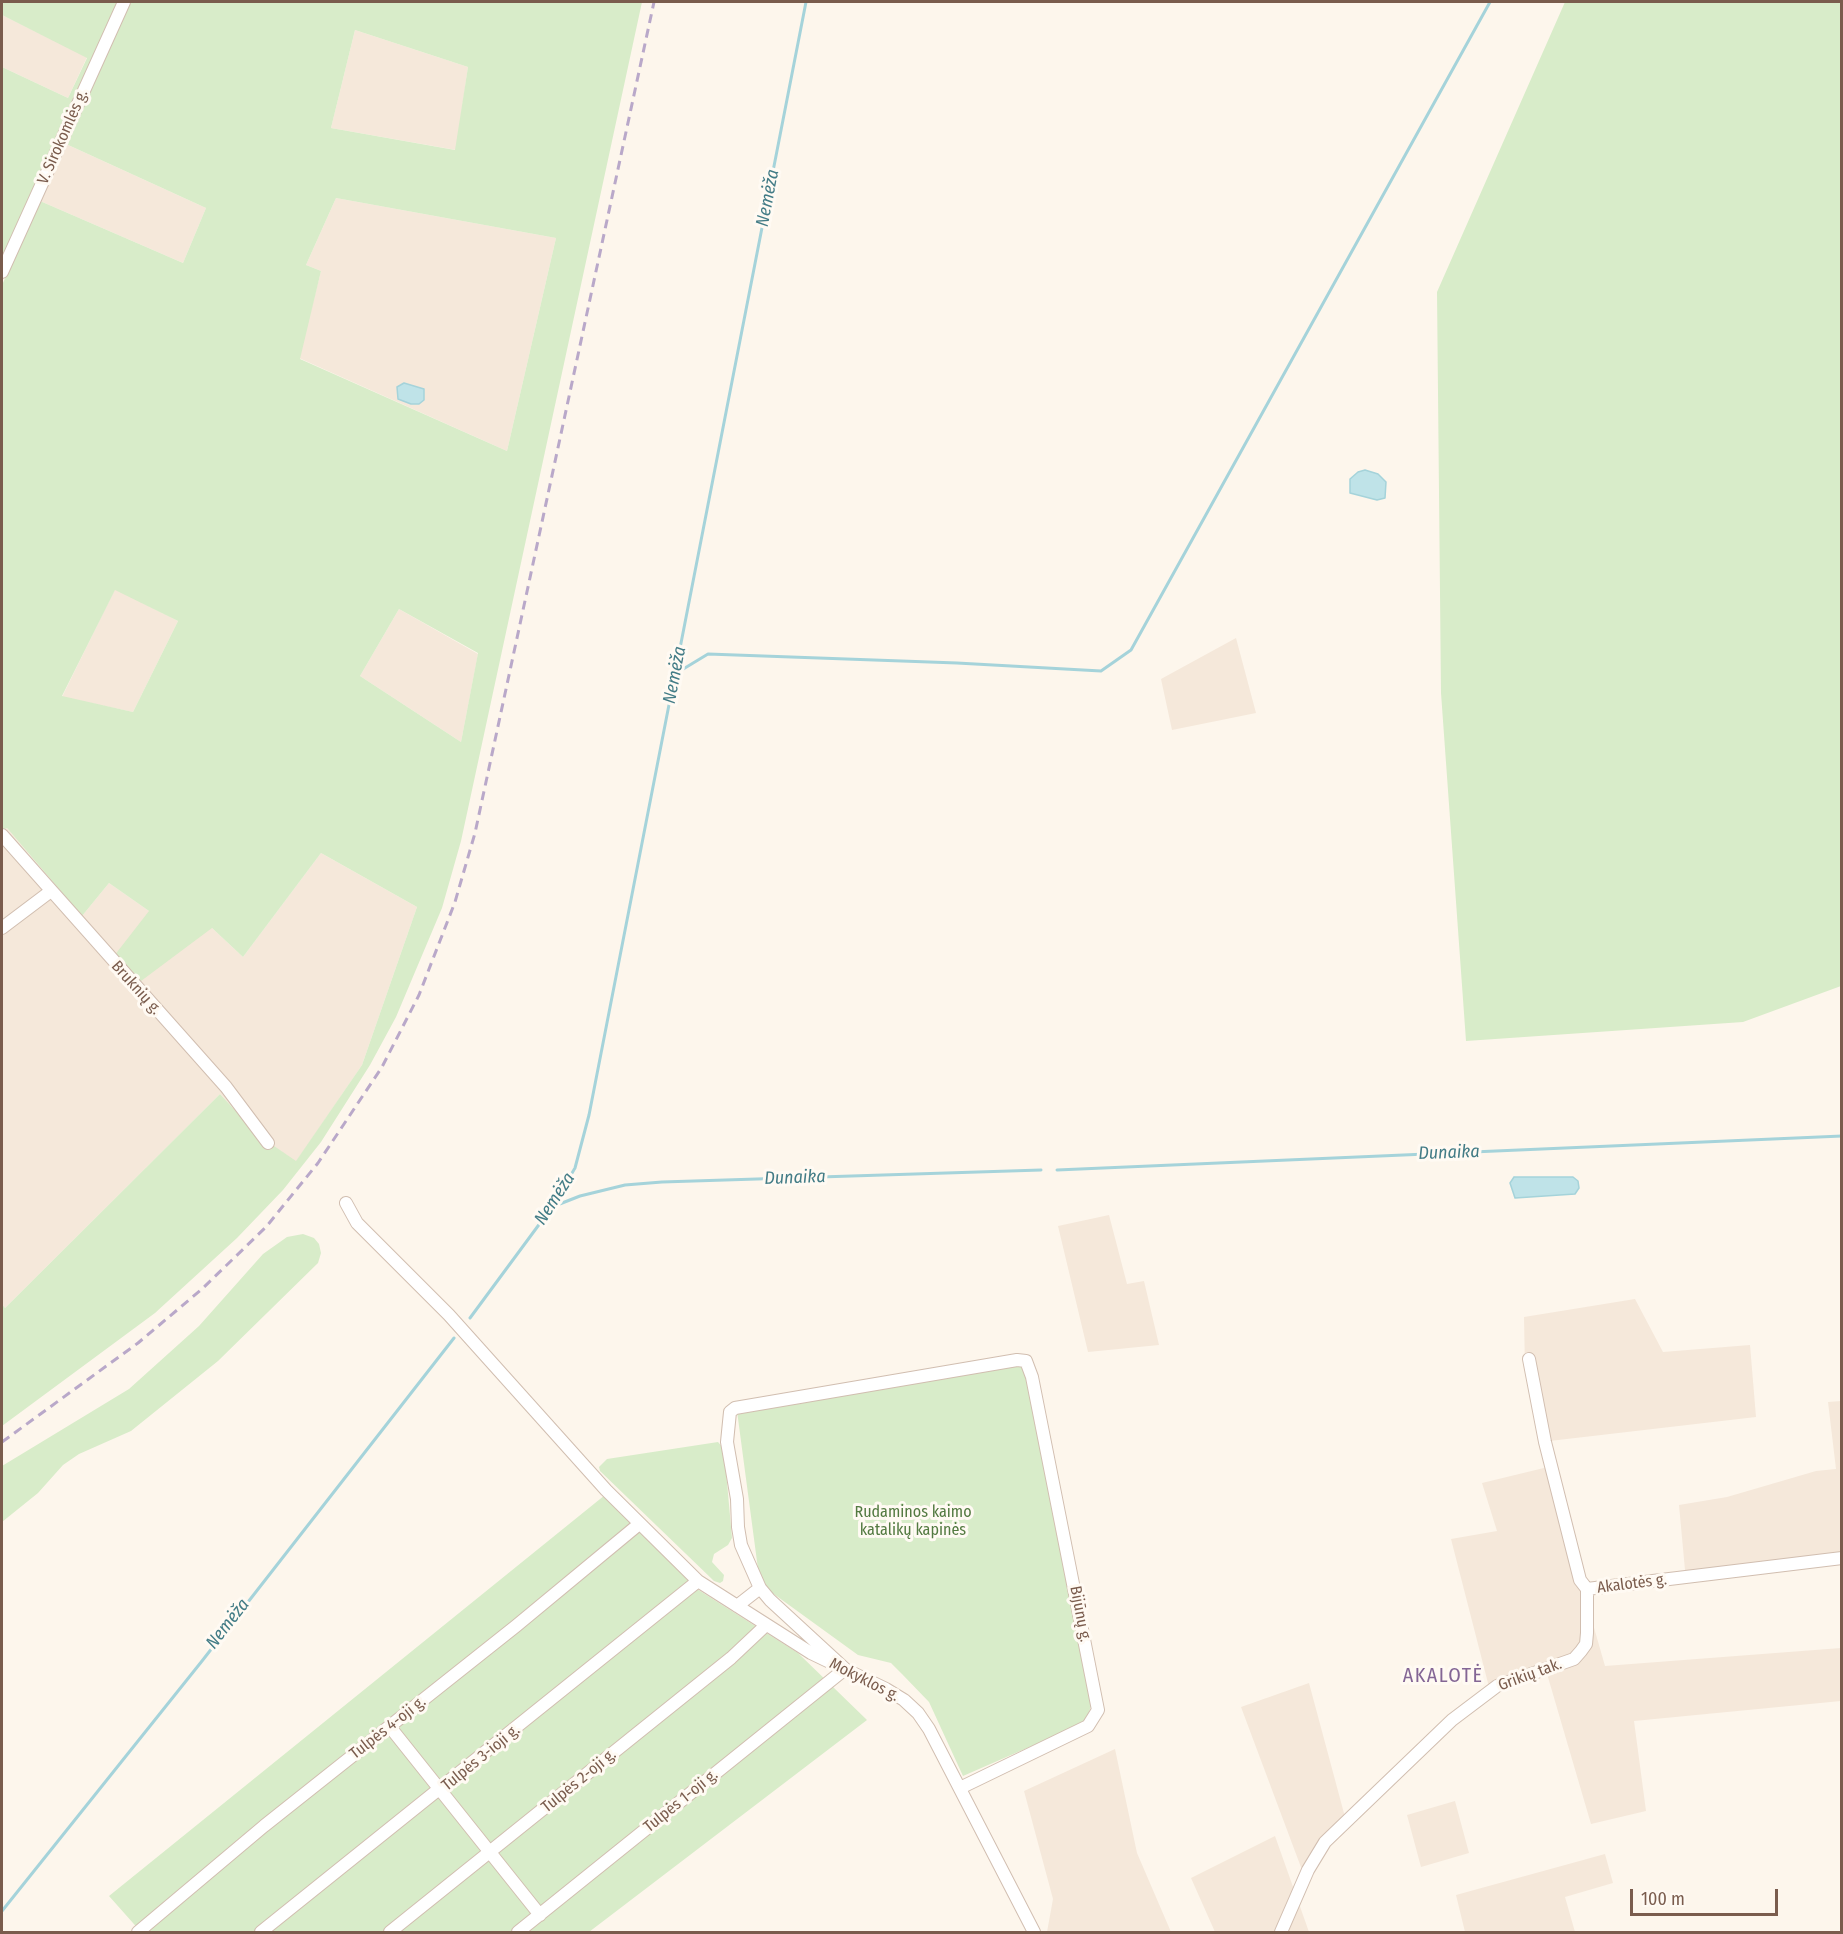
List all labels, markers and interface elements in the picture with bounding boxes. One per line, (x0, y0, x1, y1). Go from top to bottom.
street label: V. Sirokomlės g. (34, 87, 92, 187)
water label: Nemėža (752, 168, 784, 228)
water label: Nemėža (659, 645, 691, 705)
street label: Bruknių g. (107, 957, 165, 1019)
water label: Dunaika (1418, 1141, 1480, 1165)
water label: Dunaika (764, 1166, 826, 1190)
water label: Nemėža (530, 1169, 580, 1229)
park label: Rudaminos kaimo katalikų kapinės (854, 1503, 972, 1541)
street label: Akalotės g. (1596, 1570, 1668, 1598)
street label: Bijūnų g. (1065, 1584, 1095, 1644)
water label: Nemėža (202, 1595, 254, 1653)
street label: Mokyklos g. (826, 1654, 902, 1706)
street label: Grikių tak. (1496, 1655, 1564, 1695)
district label: AKALOTĖ (1403, 1664, 1483, 1688)
street label: Tulpės 4-oji g. (346, 1692, 430, 1764)
street label: Tulpės 3-ioji g. (438, 1721, 524, 1795)
street label: Tulpės 2-oji g. (538, 1745, 620, 1817)
street label: Tulpės 1-oji g. (640, 1765, 722, 1837)
scale bar (1633, 1877, 1782, 1915)
text: 100 m (1641, 1888, 1685, 1910)

